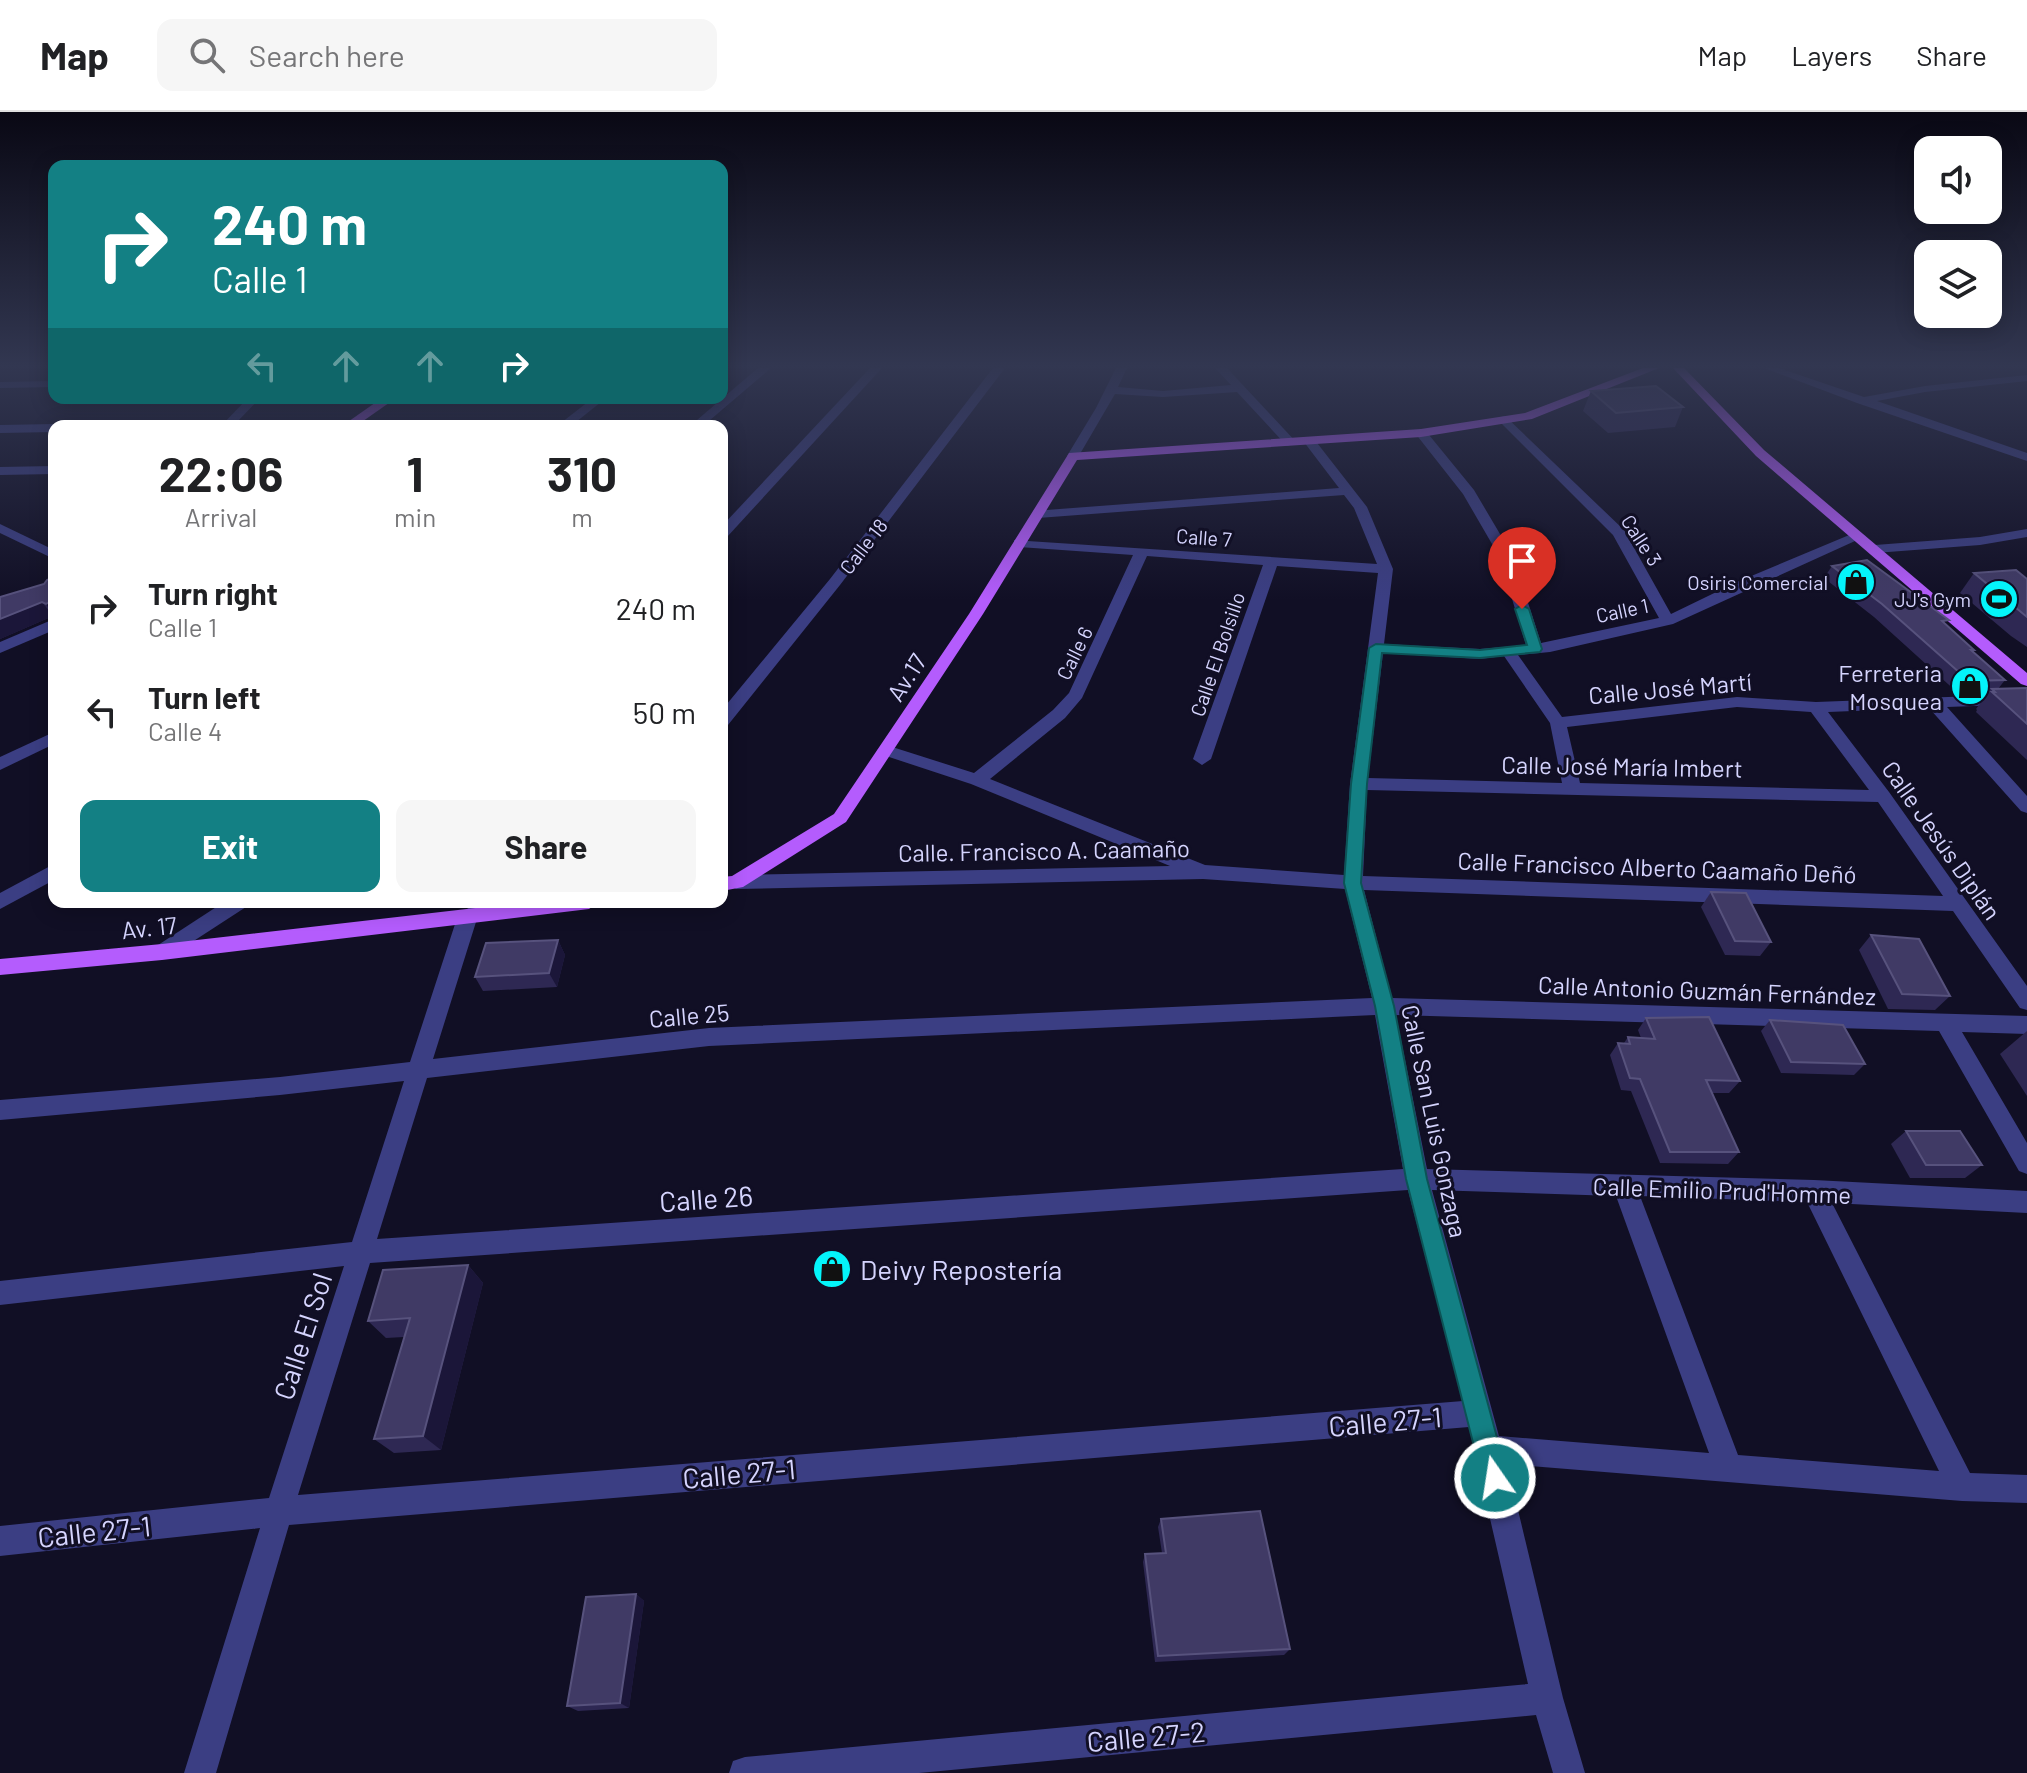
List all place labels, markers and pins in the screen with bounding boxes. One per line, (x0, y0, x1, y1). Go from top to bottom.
pin (1488, 527, 1556, 609)
shop icon: Osiris Comercial (1835, 561, 1877, 603)
place label: Osiris Comercial (1687, 570, 1828, 594)
sports icon: JJ's Gym (1978, 578, 2020, 620)
place label: JJ's Gym (1894, 587, 1971, 611)
place label: Ferreteria Mosquea (1838, 658, 1942, 715)
shop icon: Ferreteria Mosquea (1949, 665, 1991, 707)
shop icon: Deivy Repostería (811, 1248, 853, 1290)
place label: Deivy Repostería (860, 1252, 1062, 1286)

